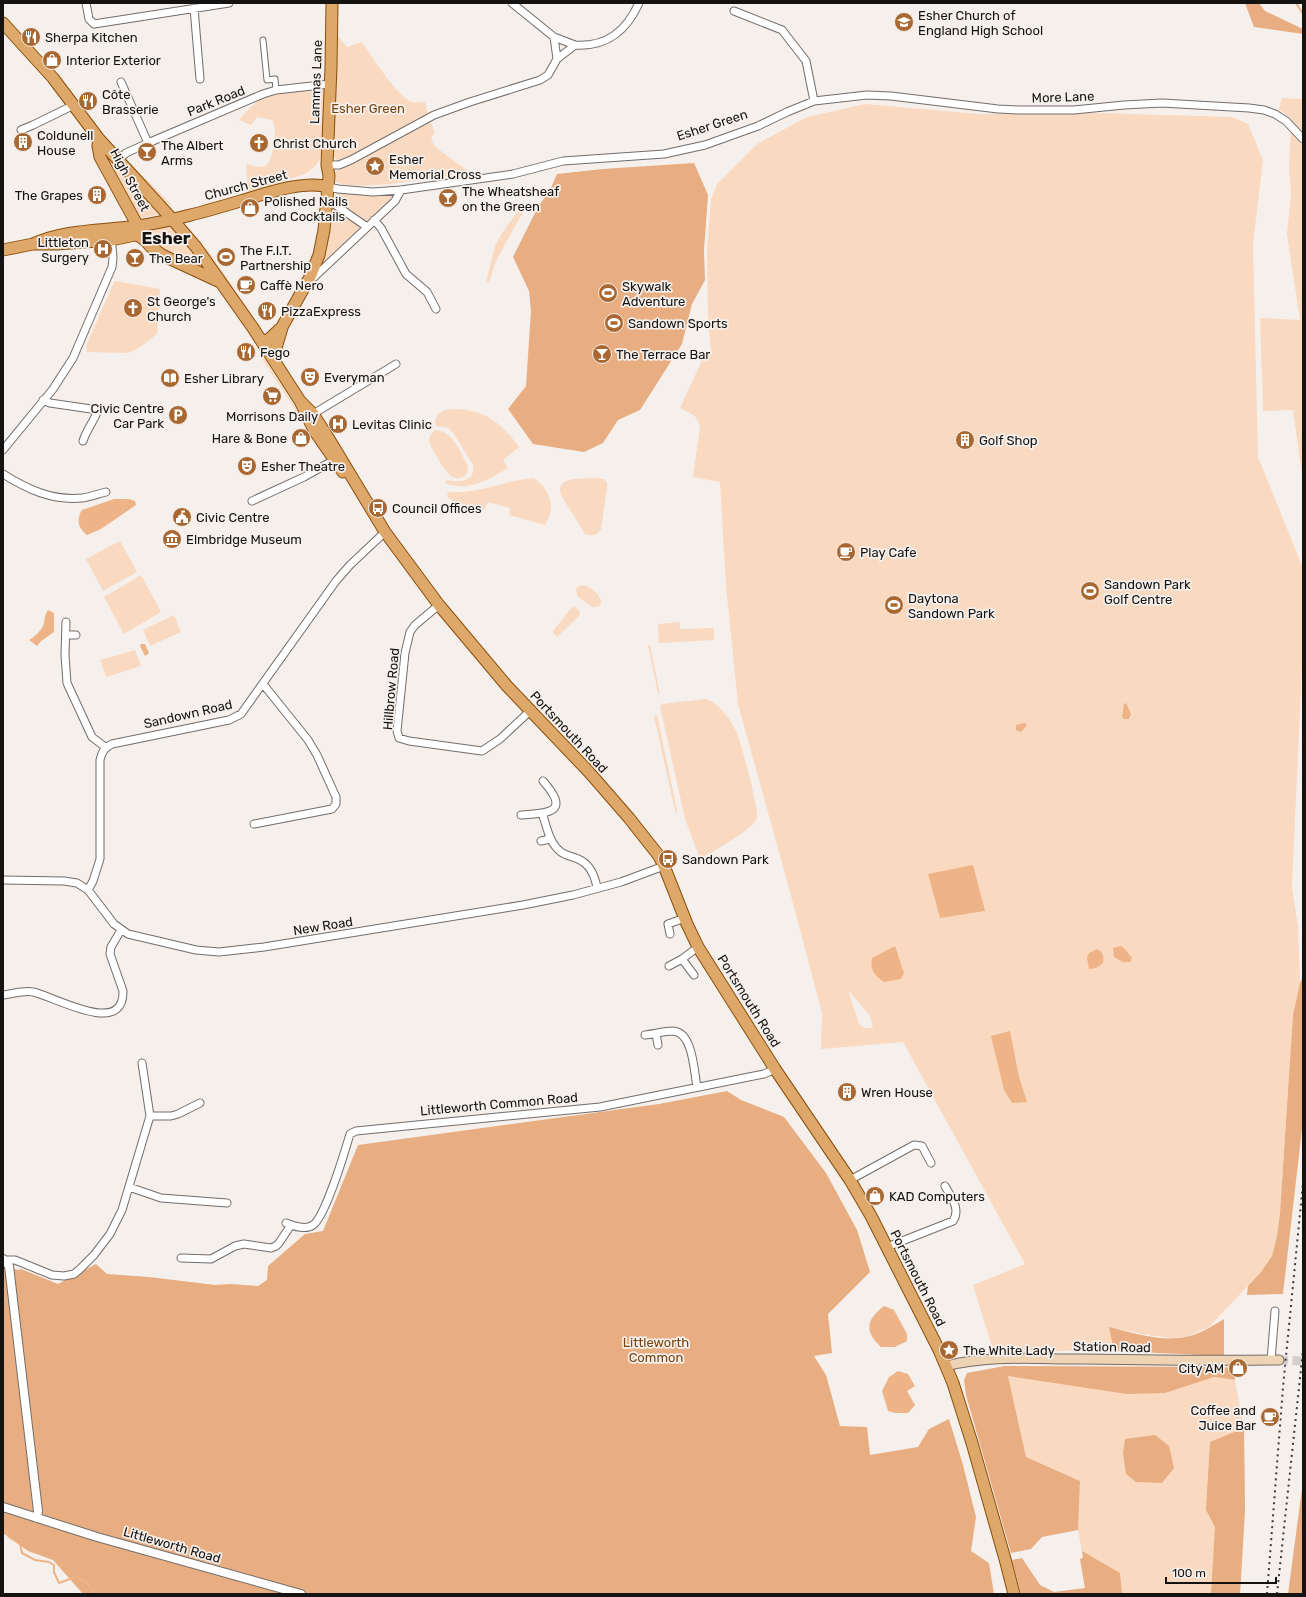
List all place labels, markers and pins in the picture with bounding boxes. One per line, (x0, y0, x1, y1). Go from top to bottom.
place label: Esher Church of England High School (918, 8, 1043, 39)
school or university icon: Esher Church of England High School (893, 11, 915, 33)
restaurant icon: Sherpa Kitchen (20, 26, 42, 48)
place label: Sherpa Kitchen (45, 30, 138, 45)
shop icon: Interior Exterior (41, 49, 63, 71)
place label: Interior Exterior (66, 53, 161, 68)
place label: Côte Brasserie (102, 87, 159, 117)
restaurant icon: Côte Brasserie (77, 90, 99, 112)
place label: Coldunell House (37, 128, 93, 158)
building icon: Coldunell House (12, 131, 34, 153)
church icon: Christ Church (248, 132, 270, 154)
place label: Christ Church (273, 136, 357, 151)
place label: The Albert Arms (161, 138, 223, 168)
bar icon: The Albert Arms (136, 141, 158, 163)
place label: Esher Memorial Cross (389, 152, 482, 182)
place icon: Esher Memorial Cross (364, 155, 386, 177)
building icon: The Grapes (86, 184, 108, 206)
place label: The Wheatsheaf on the Green (462, 184, 559, 214)
bar icon: The Wheatsheaf on the Green (437, 187, 459, 209)
place label: The Grapes (15, 188, 83, 203)
place label: Polished Nails and Cocktails (264, 194, 348, 224)
shop icon: Polished Nails and Cocktails (239, 197, 261, 219)
place label: Littleton Surgery (38, 235, 89, 266)
hospital icon: Littleton Surgery (92, 238, 114, 260)
place label: The F.I.T. Partnership (240, 243, 311, 273)
sports icon: The F.I.T. Partnership (215, 246, 237, 268)
bar icon: The Bear (124, 247, 146, 269)
place label: The Bear (149, 251, 203, 266)
cafe icon: Caffè Nero (235, 274, 257, 296)
place label: Caffè Nero (260, 278, 324, 293)
place label: Skywalk Adventure (622, 279, 685, 309)
sports icon: Skywalk Adventure (597, 282, 619, 304)
place label: St George's Church (147, 294, 216, 324)
church icon: St George's Church (122, 297, 144, 319)
restaurant icon: PizzaExpress (256, 300, 278, 322)
place label: PizzaExpress (281, 304, 361, 319)
sports icon: Sandown Sports (603, 312, 625, 334)
place label: Sandown Sports (628, 316, 728, 331)
restaurant icon: Fego (235, 341, 257, 363)
bar icon: The Terrace Bar (591, 343, 613, 365)
place label: Fego (260, 345, 290, 361)
place label: The Terrace Bar (616, 347, 710, 362)
theatre icon: Everyman (299, 366, 321, 388)
library icon: Esher Library (159, 367, 181, 389)
place label: Everyman (324, 370, 385, 385)
place label: Esher Library (184, 371, 264, 386)
supermarket icon: Morrisons Daily (261, 385, 283, 407)
place label: Civic Centre Car Park (91, 401, 164, 431)
parking icon: Civic Centre Car Park (167, 404, 189, 426)
place label: Morrisons Daily (226, 409, 318, 424)
hospital icon: Levitas Clinic (327, 413, 349, 435)
place label: Levitas Clinic (352, 417, 432, 432)
shop icon: Hare & Bone (290, 427, 312, 449)
building icon: Golf Shop (954, 429, 976, 451)
place label: Hare & Bone (212, 431, 287, 446)
place label: Golf Shop (979, 433, 1038, 448)
theatre icon: Esher Theatre (236, 455, 258, 477)
place label: Esher Theatre (261, 459, 345, 474)
bus stop icon: Council Offices (367, 497, 389, 519)
place label: Council Offices (392, 501, 482, 516)
public building icon: Civic Centre (171, 506, 193, 528)
place label: Civic Centre (196, 510, 269, 525)
museum icon: Elmbridge Museum (161, 528, 183, 550)
place label: Elmbridge Museum (186, 532, 302, 548)
cafe icon: Play Cafe (835, 541, 857, 563)
place label: Play Cafe (860, 545, 916, 560)
place label: Sandown Park Golf Centre (1104, 577, 1191, 607)
sports icon: Sandown Park Golf Centre (1079, 580, 1101, 602)
place label: Daytona Sandown Park (908, 591, 995, 621)
sports icon: Daytona Sandown Park (883, 594, 905, 616)
bus stop icon: Sandown Park (657, 848, 679, 870)
place label: Sandown Park (682, 852, 769, 867)
building icon: Wren House (836, 1081, 858, 1103)
place label: Wren House (861, 1085, 933, 1100)
shop icon: KAD Computers (864, 1185, 886, 1207)
place label: KAD Computers (889, 1189, 985, 1204)
place icon: The White Lady (938, 1339, 960, 1361)
place label: The White Lady (963, 1343, 1055, 1358)
shop icon: City AM (1227, 1357, 1249, 1379)
place label: City AM (1178, 1361, 1224, 1376)
place label: Coffee and Juice Bar (1191, 1403, 1256, 1433)
cafe icon: Coffee and Juice Bar (1259, 1406, 1281, 1428)

